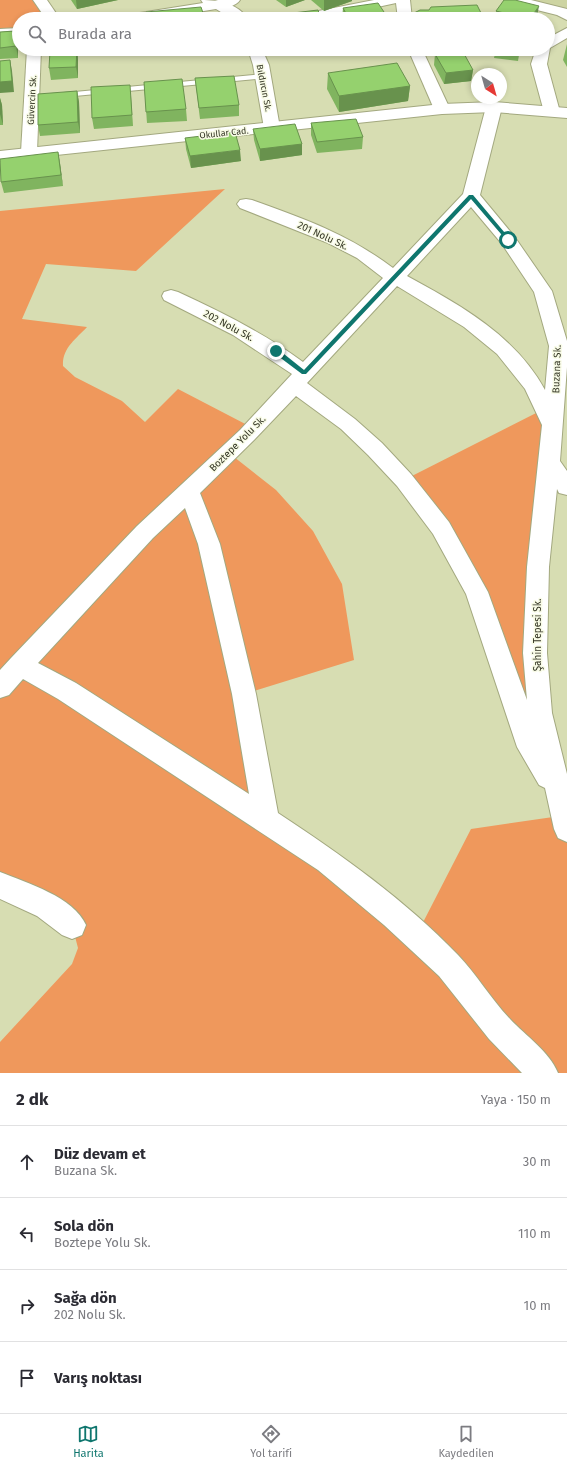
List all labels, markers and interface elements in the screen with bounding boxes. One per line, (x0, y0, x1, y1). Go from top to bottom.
search box (12, 12, 555, 56)
icon: search (26, 23, 48, 45)
text: Burada ara (58, 25, 132, 43)
street label: Bıldırcın Sk. (255, 64, 273, 112)
north arrow (471, 68, 507, 104)
street label: Güvercin Sk. (26, 75, 38, 125)
street label: Okullar Cad. (199, 125, 249, 141)
street label: 201 Nolu Sk. (295, 219, 350, 253)
route start (499, 231, 517, 249)
street label: 202 Nolu Sk. (201, 308, 256, 344)
route end (267, 342, 285, 360)
street label: Buzana Sk. (550, 345, 564, 393)
street label: Boztepe Yolu Sk. (207, 413, 268, 474)
street label: Şahin Tepesi Sk. (531, 599, 544, 671)
text: 2 dk (16, 1089, 48, 1110)
text: Yaya · 150 m (481, 1092, 551, 1107)
text: Düz devam et (54, 1145, 146, 1163)
icon: ahead (16, 1151, 38, 1173)
text: 30 m (523, 1154, 551, 1169)
text: Buzana Sk. (54, 1163, 117, 1178)
text: Sola dön (54, 1217, 114, 1235)
icon: left (16, 1223, 38, 1245)
text: 110 m (518, 1226, 551, 1241)
text: Boztepe Yolu Sk. (54, 1235, 151, 1250)
text: Sağa dön (54, 1289, 117, 1307)
icon: right (16, 1295, 38, 1317)
text: 10 m (524, 1298, 551, 1313)
text: 202 Nolu Sk. (54, 1307, 126, 1322)
icon: arrive (16, 1367, 38, 1389)
text: Varış noktası (54, 1369, 142, 1387)
tab: Harita (73, 1423, 104, 1460)
tab: Yol tarifi (250, 1423, 292, 1460)
tab: Kaydedilen (438, 1423, 494, 1460)

